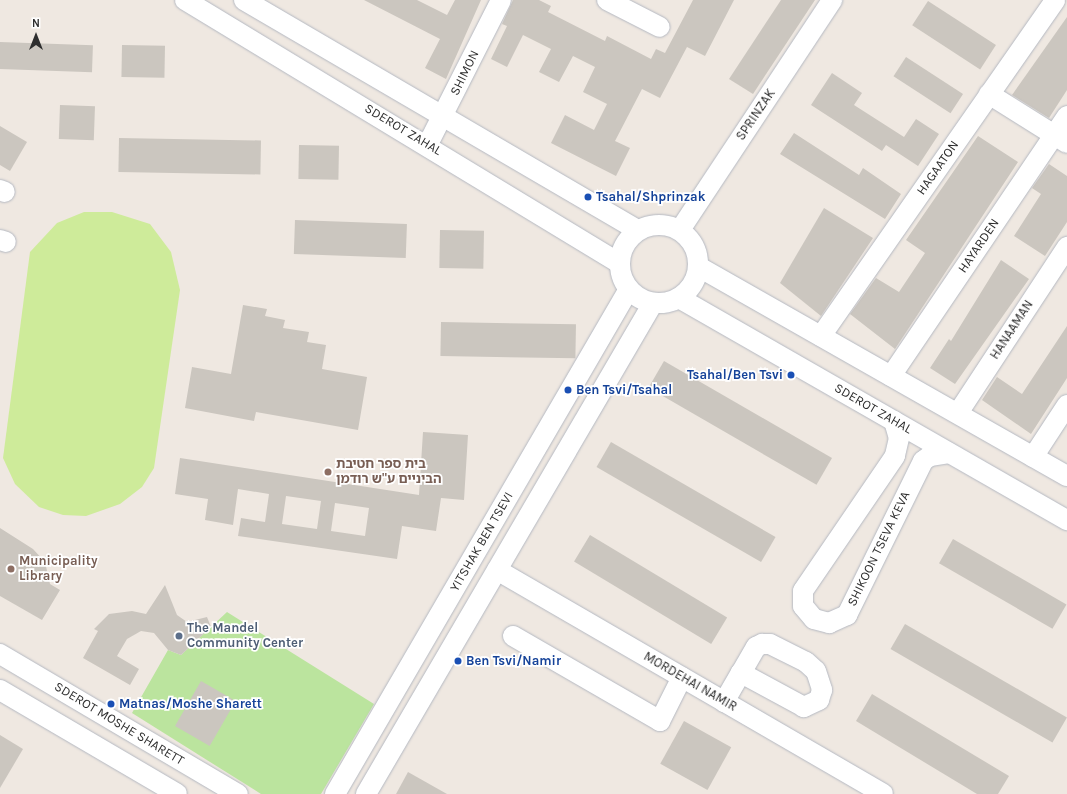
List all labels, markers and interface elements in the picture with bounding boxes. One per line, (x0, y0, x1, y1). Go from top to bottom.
north arrow (16, 16, 56, 56)
text: N (32, 17, 40, 30)
street label: SHIMON (447, 48, 483, 98)
street label: SPRINZAK (733, 86, 779, 144)
street label: SDEROT ZAHAL (362, 101, 444, 159)
street label: HAGAATON (914, 138, 962, 198)
place label: Tsahal/Shprinzak (596, 189, 705, 205)
marker: Tsahal/Shprinzak (583, 192, 593, 202)
street label: HAYARDEN (955, 216, 1003, 276)
street label: HANAAMAN (987, 298, 1037, 362)
place label: Tsahal/Ben Tsvi (687, 367, 783, 383)
marker: Tsahal/Ben Tsvi (786, 370, 796, 380)
street label: SDEROT ZAHAL (831, 380, 915, 438)
place label: Ben Tsvi/Tsahal (576, 382, 672, 398)
marker: Ben Tsvi/Tsahal (563, 385, 573, 395)
place label: בית ספר חטיבת הביניים ע"ש רודמן (336, 457, 441, 488)
marker: בית ספר חטיבת הביניים ע"ש רודמן (323, 467, 333, 477)
street label: YITSHAK BEN TSEVI (447, 489, 517, 595)
street label: SHIKOON TSEVA KEVA (844, 489, 914, 609)
place label: Municipality Library (19, 554, 97, 585)
marker: Municipality Library (6, 564, 16, 574)
place label: The Mandel Community Center (187, 621, 303, 652)
marker: The Mandel Community Center (174, 631, 184, 641)
street label: MORDEHAI NAMIR (641, 649, 739, 715)
place label: Ben Tsvi/Namir (466, 653, 561, 669)
marker: Ben Tsvi/Namir (453, 656, 463, 666)
street label: SDEROT MOSHE SHARETT (51, 679, 187, 769)
place label: Matnas/Moshe Sharett (119, 696, 262, 712)
marker: Matnas/Moshe Sharett (106, 699, 116, 709)

